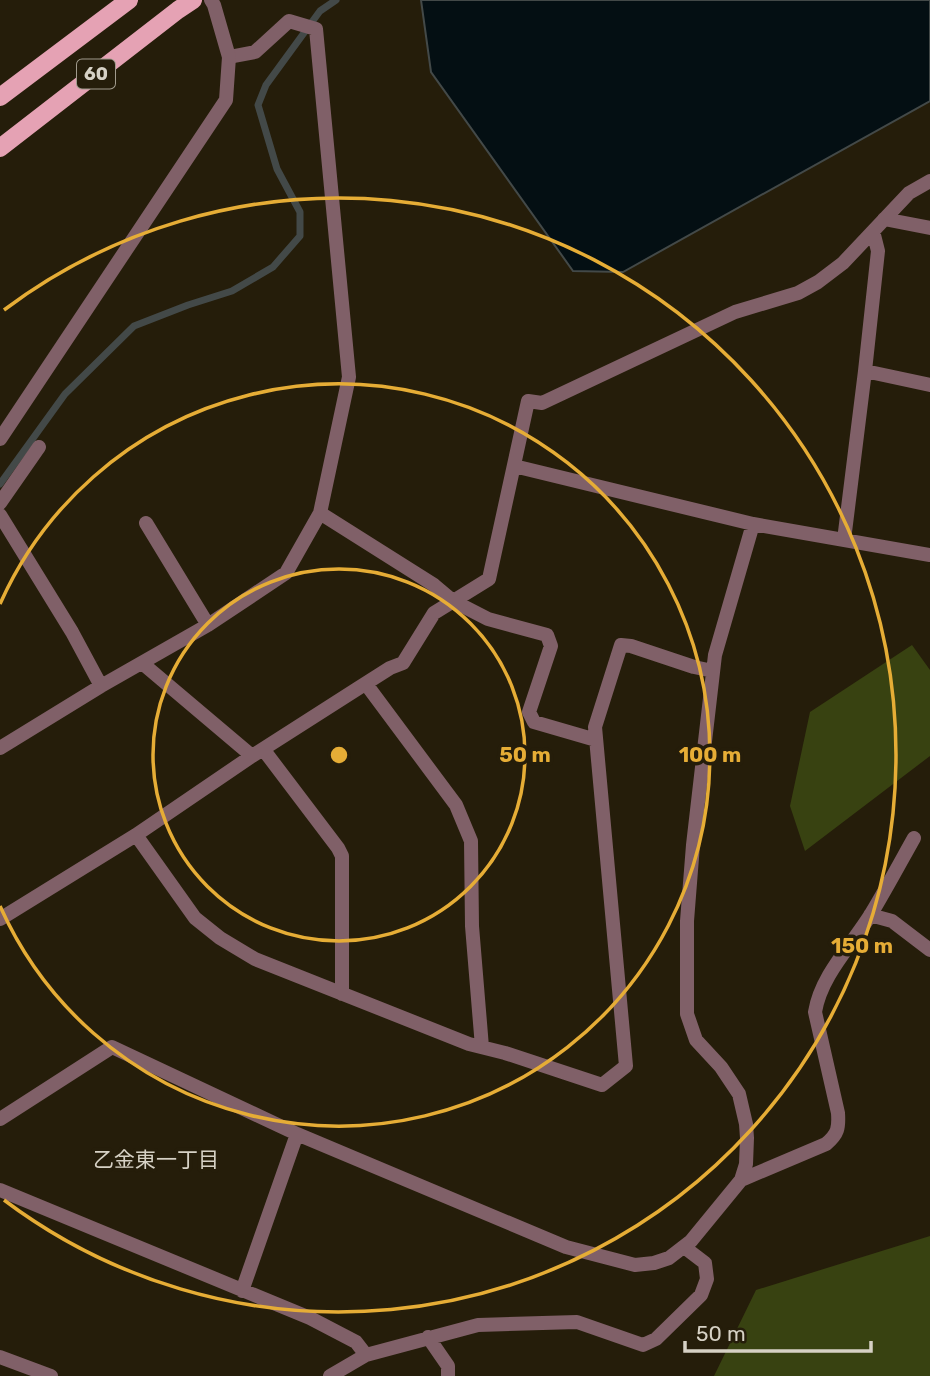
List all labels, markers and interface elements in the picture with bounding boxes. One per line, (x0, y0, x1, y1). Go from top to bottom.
road number: 60 (77, 60, 115, 88)
text: 50 m (499, 742, 551, 767)
text: 100 m (679, 742, 741, 767)
centre of rings (327, 743, 351, 767)
text: 150 m (831, 933, 893, 958)
district label: 乙金東一丁目 (93, 1147, 219, 1172)
scale bar (685, 1310, 870, 1354)
text: 50 m (696, 1321, 746, 1346)

